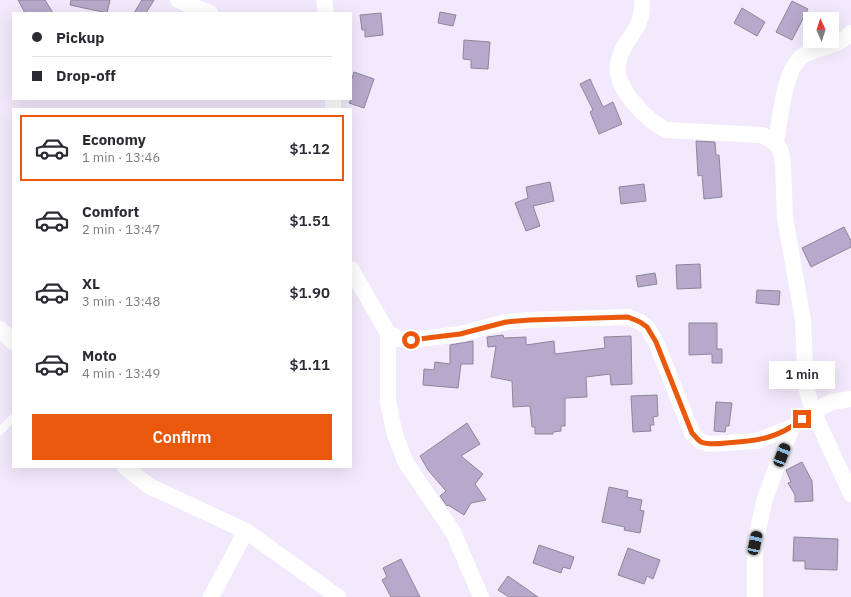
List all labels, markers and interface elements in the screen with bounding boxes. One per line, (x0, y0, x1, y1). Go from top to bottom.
north arrow (803, 12, 839, 48)
map controls (803, 12, 839, 48)
text: Pickup (56, 28, 104, 47)
text: Drop-off (56, 66, 116, 85)
icon: car (34, 130, 70, 166)
text: Economy (82, 130, 146, 149)
text: $1.12 (290, 139, 330, 158)
text: 1 min · 13:46 (82, 149, 160, 166)
icon: car (34, 202, 70, 238)
text: Comfort (82, 202, 139, 221)
text: $1.51 (290, 211, 330, 230)
text: 2 min · 13:47 (82, 221, 160, 238)
icon: car (34, 274, 70, 310)
text: XL (82, 274, 100, 293)
text: $1.90 (290, 283, 330, 302)
text: 3 min · 13:48 (82, 293, 160, 310)
route start (402, 331, 420, 349)
icon: car (34, 346, 70, 382)
text: Moto (82, 346, 117, 365)
text: $1.11 (290, 355, 330, 374)
callout: 1 min (769, 361, 835, 389)
text: 4 min · 13:49 (82, 365, 160, 382)
text: 1 min (785, 366, 819, 383)
route end (793, 410, 811, 428)
button: Confirm (32, 414, 332, 460)
car (772, 442, 792, 468)
car (747, 530, 763, 556)

